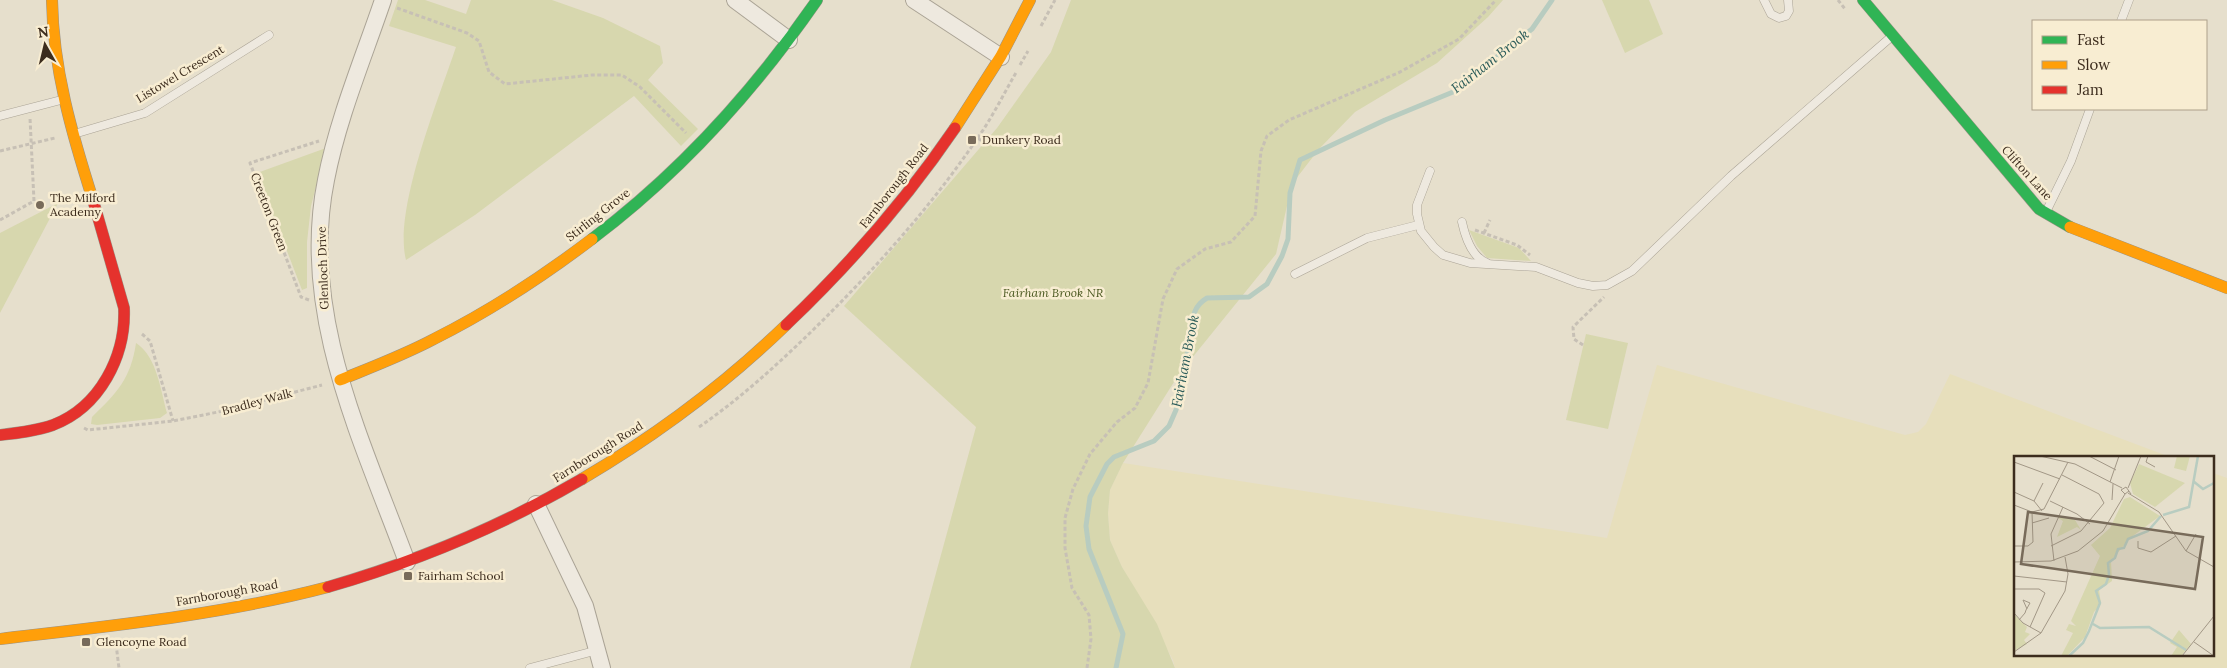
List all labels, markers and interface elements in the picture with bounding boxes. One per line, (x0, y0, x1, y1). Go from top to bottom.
north arrow (20, 20, 70, 70)
legend (2032, 20, 2207, 110)
text: N (37, 22, 50, 42)
water label: Fairham Brook (1447, 25, 1533, 97)
text: Fast (2077, 30, 2105, 49)
street label: Listowel Crescent (133, 41, 227, 106)
text: Slow (2077, 55, 2110, 74)
text: Jam (2076, 80, 2104, 99)
place label: Dunkery Road (982, 132, 1061, 147)
marker: Dunkery Road (966, 134, 978, 146)
street label: Farnborough Road (856, 140, 931, 231)
street label: Clifton Lane (1999, 142, 2056, 204)
street label: Creeton Green (248, 170, 291, 253)
street label: Stirling Grove (563, 185, 633, 244)
place label: The Milford Academy (49, 190, 116, 219)
marker: The Milford Academy (34, 199, 46, 211)
street label: Glenloch Drive (314, 226, 331, 310)
park label: Fairham Brook NR (1003, 285, 1104, 300)
water label: Fairham Brook (1167, 313, 1203, 409)
street label: Bradley Walk (220, 385, 294, 418)
street label: Farnborough Road (550, 418, 645, 485)
inset map (2014, 456, 2214, 656)
place label: Fairham School (418, 568, 504, 583)
marker: Fairham School (402, 570, 414, 582)
street label: Farnborough Road (175, 576, 279, 609)
place label: Glencoyne Road (96, 634, 187, 649)
marker: Glencoyne Road (80, 636, 92, 648)

